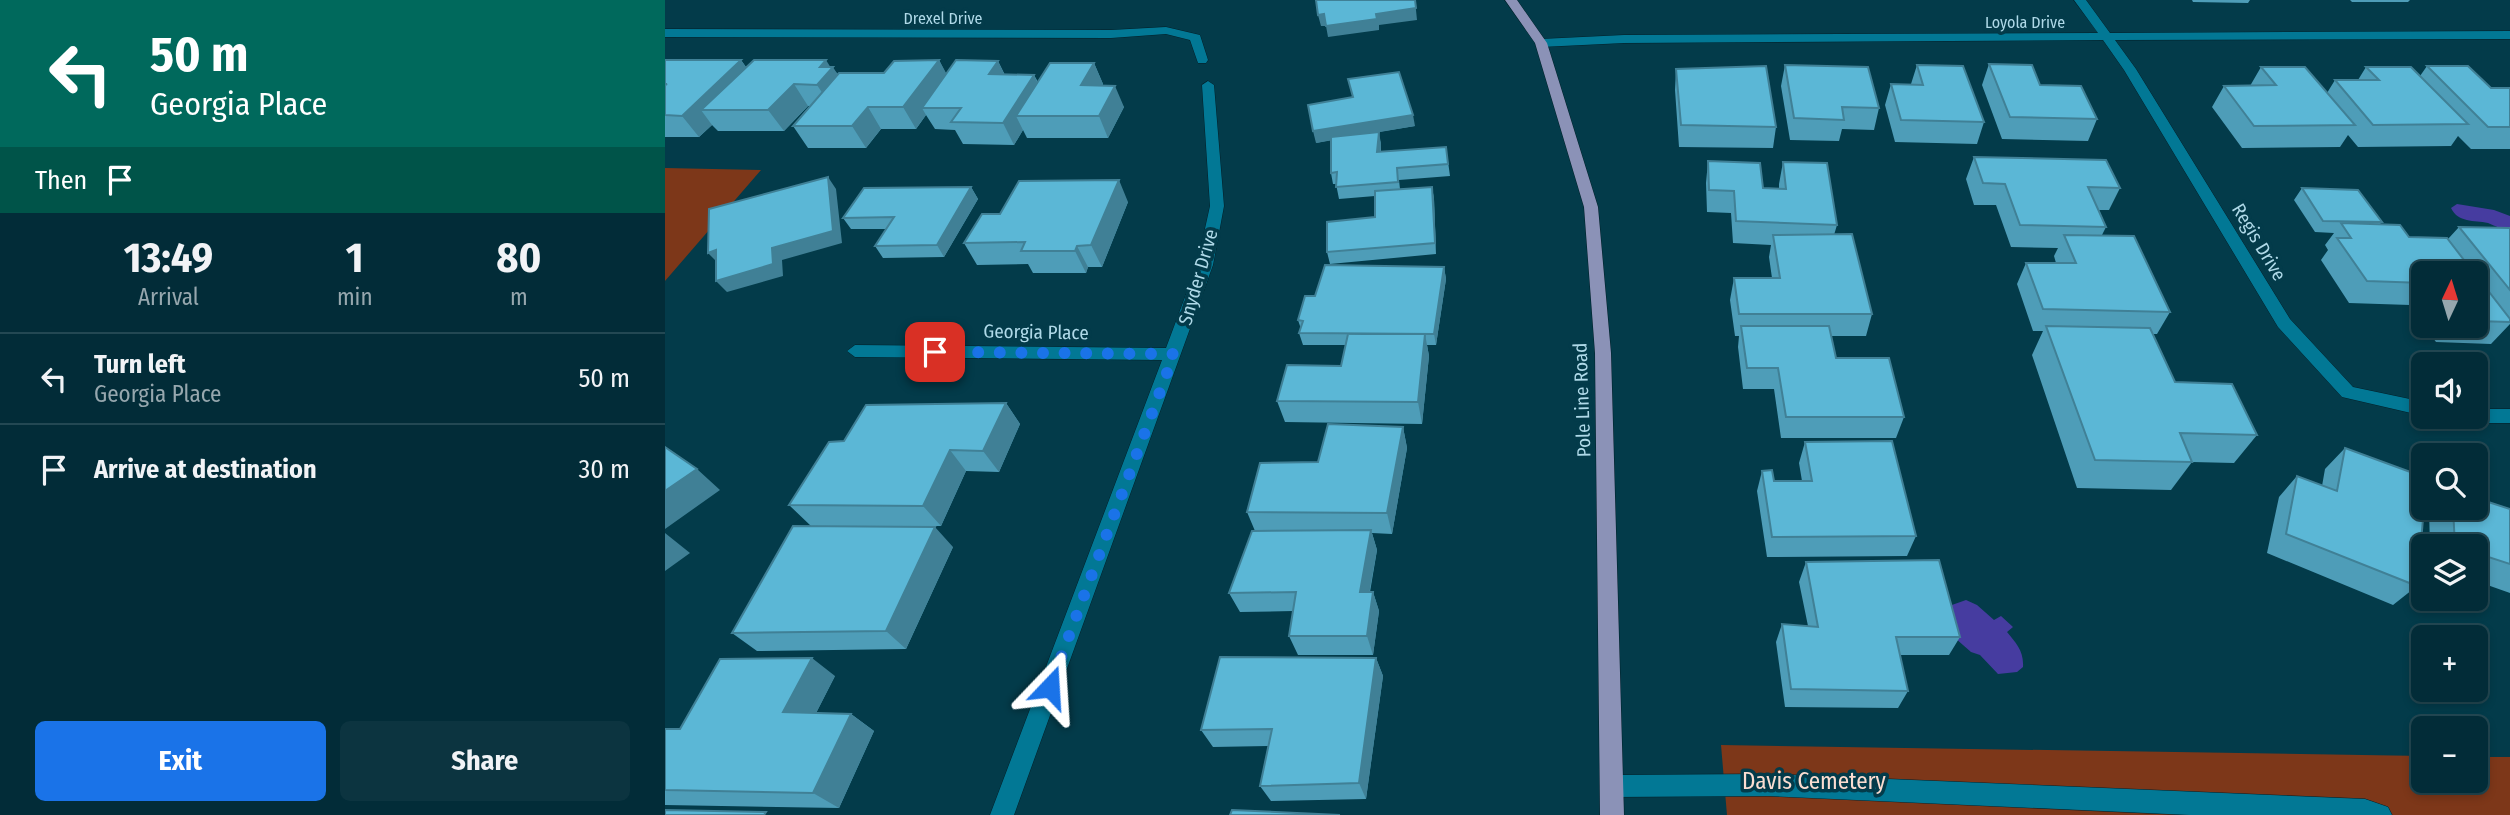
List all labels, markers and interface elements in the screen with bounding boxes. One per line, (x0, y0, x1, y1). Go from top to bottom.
street label: Drexel Drive (904, 9, 982, 28)
street label: Loyola Drive (1985, 13, 2065, 32)
text: 50 m (150, 25, 248, 84)
icon: left (35, 28, 126, 119)
text: Georgia Place (150, 85, 327, 123)
icon: arrive (101, 161, 139, 199)
text: Then (35, 165, 87, 196)
street label: Regis Drive (2227, 199, 2291, 285)
street label: Snyder Drive (1173, 226, 1223, 328)
text: 13:49 (124, 233, 213, 283)
text: 1 (346, 233, 364, 283)
text: 80 (496, 233, 541, 283)
north arrow (2411, 261, 2489, 338)
map controls (2411, 261, 2488, 793)
text: Arrival (138, 283, 199, 311)
text: min (337, 283, 373, 311)
text: m (510, 283, 528, 311)
street label: Georgia Place (983, 320, 1089, 344)
pin (905, 322, 965, 382)
icon: arrive (916, 333, 954, 371)
street label: Pole Line Road (1569, 342, 1595, 458)
text: Turn left (94, 349, 186, 380)
button: sound (2411, 352, 2488, 429)
icon: left (35, 360, 73, 398)
text: 50 m (578, 363, 630, 394)
text: Georgia Place (94, 380, 221, 408)
button: search (2411, 443, 2488, 520)
icon: arrive (35, 451, 73, 489)
text: Arrive at destination (94, 454, 317, 485)
text: 30 m (579, 454, 630, 485)
button: layers (2411, 534, 2488, 611)
button: + (2411, 625, 2488, 702)
position arrow (1013, 650, 1087, 724)
button: − (2411, 716, 2488, 793)
button: Exit (35, 721, 326, 801)
button: Share (340, 721, 630, 801)
park label: Davis Cemetery (1742, 767, 1887, 795)

